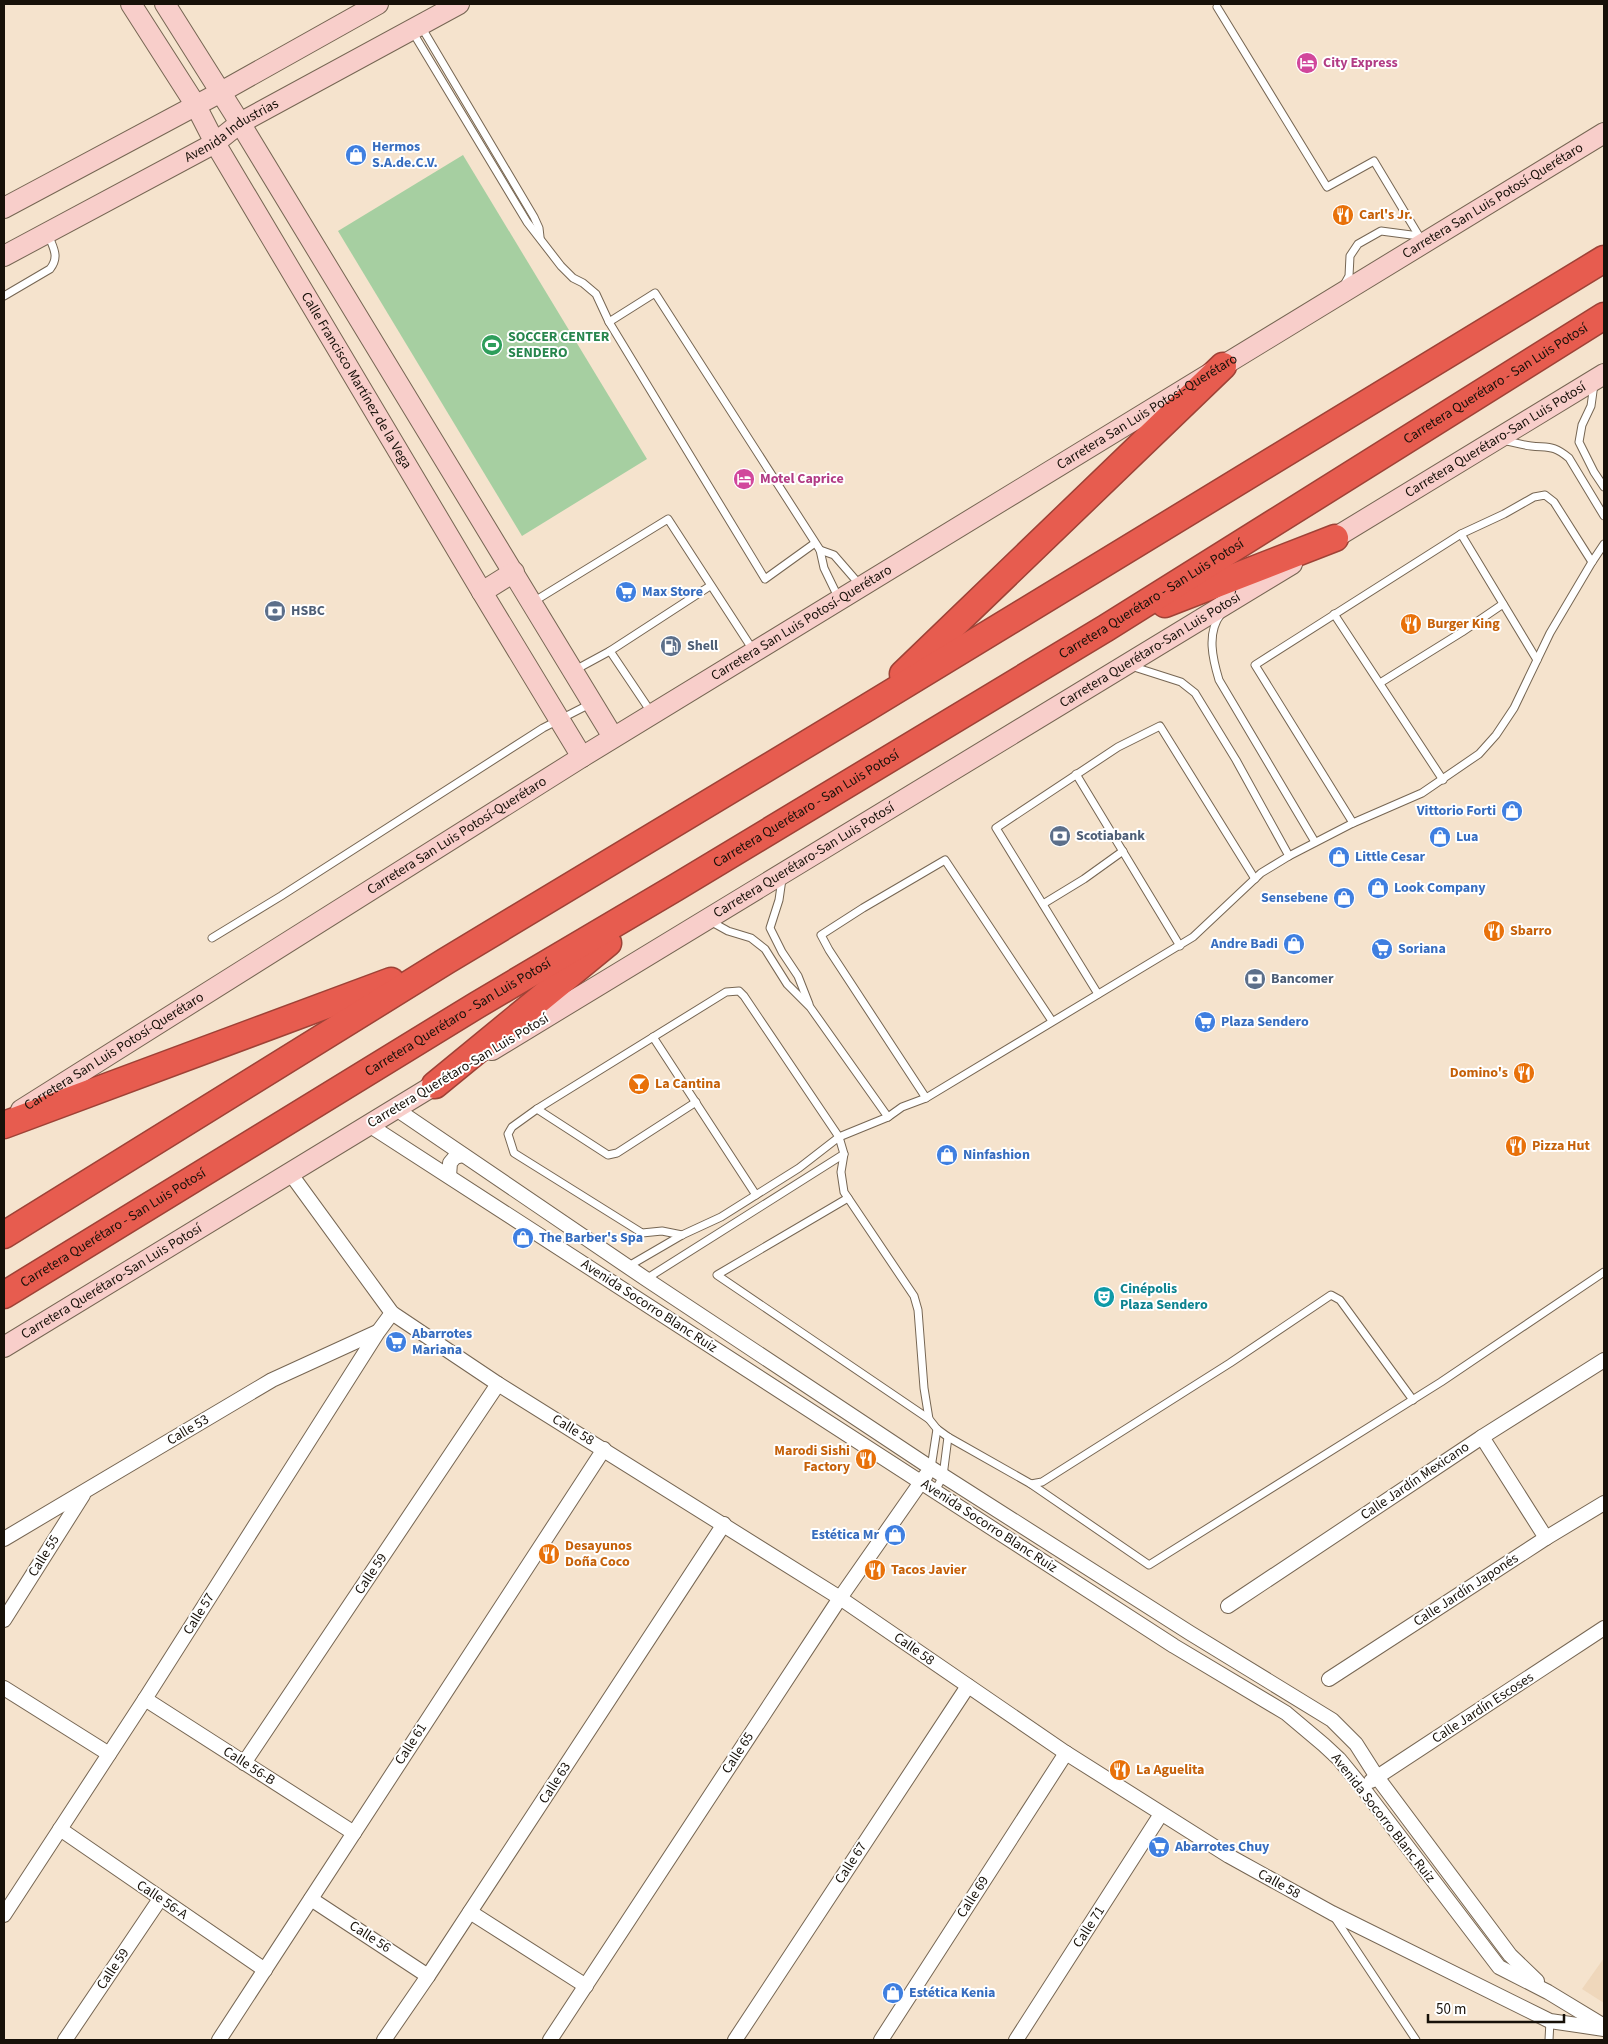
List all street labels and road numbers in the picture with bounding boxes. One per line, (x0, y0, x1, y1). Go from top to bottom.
street label: Avenida Industrias (181, 94, 282, 168)
street label: Carretera San Luis Potosí-Querétaro (1399, 138, 1587, 264)
street label: Calle Francisco Martínez de la Vega (296, 288, 417, 473)
street label: Carretera Querétaro - San Luis Potosí (1400, 318, 1592, 449)
street label: Carretera San Luis Potosí-Querétaro (1053, 349, 1241, 475)
street label: Carretera Querétaro-San Luis Potosí (1401, 377, 1590, 503)
street label: Carretera Querétaro - San Luis Potosí (1055, 534, 1248, 664)
street label: Carretera San Luis Potosí-Querétaro (707, 560, 896, 686)
street label: Carretera Querétaro-San Luis Potosí (1056, 587, 1245, 713)
street label: Carretera Querétaro - San Luis Potosí (709, 745, 904, 873)
street label: Carretera San Luis Potosí-Querétaro (363, 772, 551, 900)
street label: Carretera Querétaro-San Luis Potosí (710, 797, 899, 923)
street label: Carretera Querétaro - San Luis Potosí (361, 953, 555, 1081)
street label: Carretera San Luis Potosí-Querétaro (20, 987, 208, 1115)
street label: Carretera Querétaro-San Luis Potosí (364, 1008, 553, 1133)
street label: Carretera Querétaro - San Luis Potosí (16, 1163, 210, 1293)
street label: Carretera Querétaro-San Luis Potosí (17, 1218, 206, 1344)
street label: Avenida Socorro Blanc Ruiz (577, 1254, 721, 1358)
street label: Calle 53 (163, 1410, 213, 1450)
street label: Calle 58 (548, 1410, 598, 1450)
street label: Calle Jardín Mexicano (1357, 1437, 1473, 1525)
street label: Avenida Socorro Blanc Ruiz (917, 1474, 1061, 1578)
street label: Calle 55 (23, 1531, 65, 1581)
street label: Calle Jardín Japonés (1410, 1548, 1523, 1632)
street label: Calle 59 (350, 1549, 392, 1599)
street label: Calle 57 (178, 1589, 220, 1639)
street label: Calle 58 (889, 1628, 939, 1670)
street label: Calle Jardín Escoses (1428, 1668, 1538, 1748)
street label: Calle 61 (390, 1719, 432, 1769)
street label: Calle 65 (717, 1728, 759, 1778)
street label: Calle 56-B (219, 1742, 279, 1790)
street label: Avenida Socorro Blanc Ruiz (1326, 1749, 1440, 1887)
street label: Calle 63 (534, 1758, 576, 1808)
street label: Calle 67 (830, 1838, 872, 1888)
street label: Calle 58 (1254, 1864, 1304, 1904)
street label: Calle 69 (952, 1872, 994, 1922)
street label: Calle 56-A (132, 1876, 192, 1925)
street label: Calle 71 (1068, 1902, 1110, 1952)
street label: Calle 56 (345, 1916, 395, 1958)
street label: Calle 59 (92, 1944, 134, 1994)

